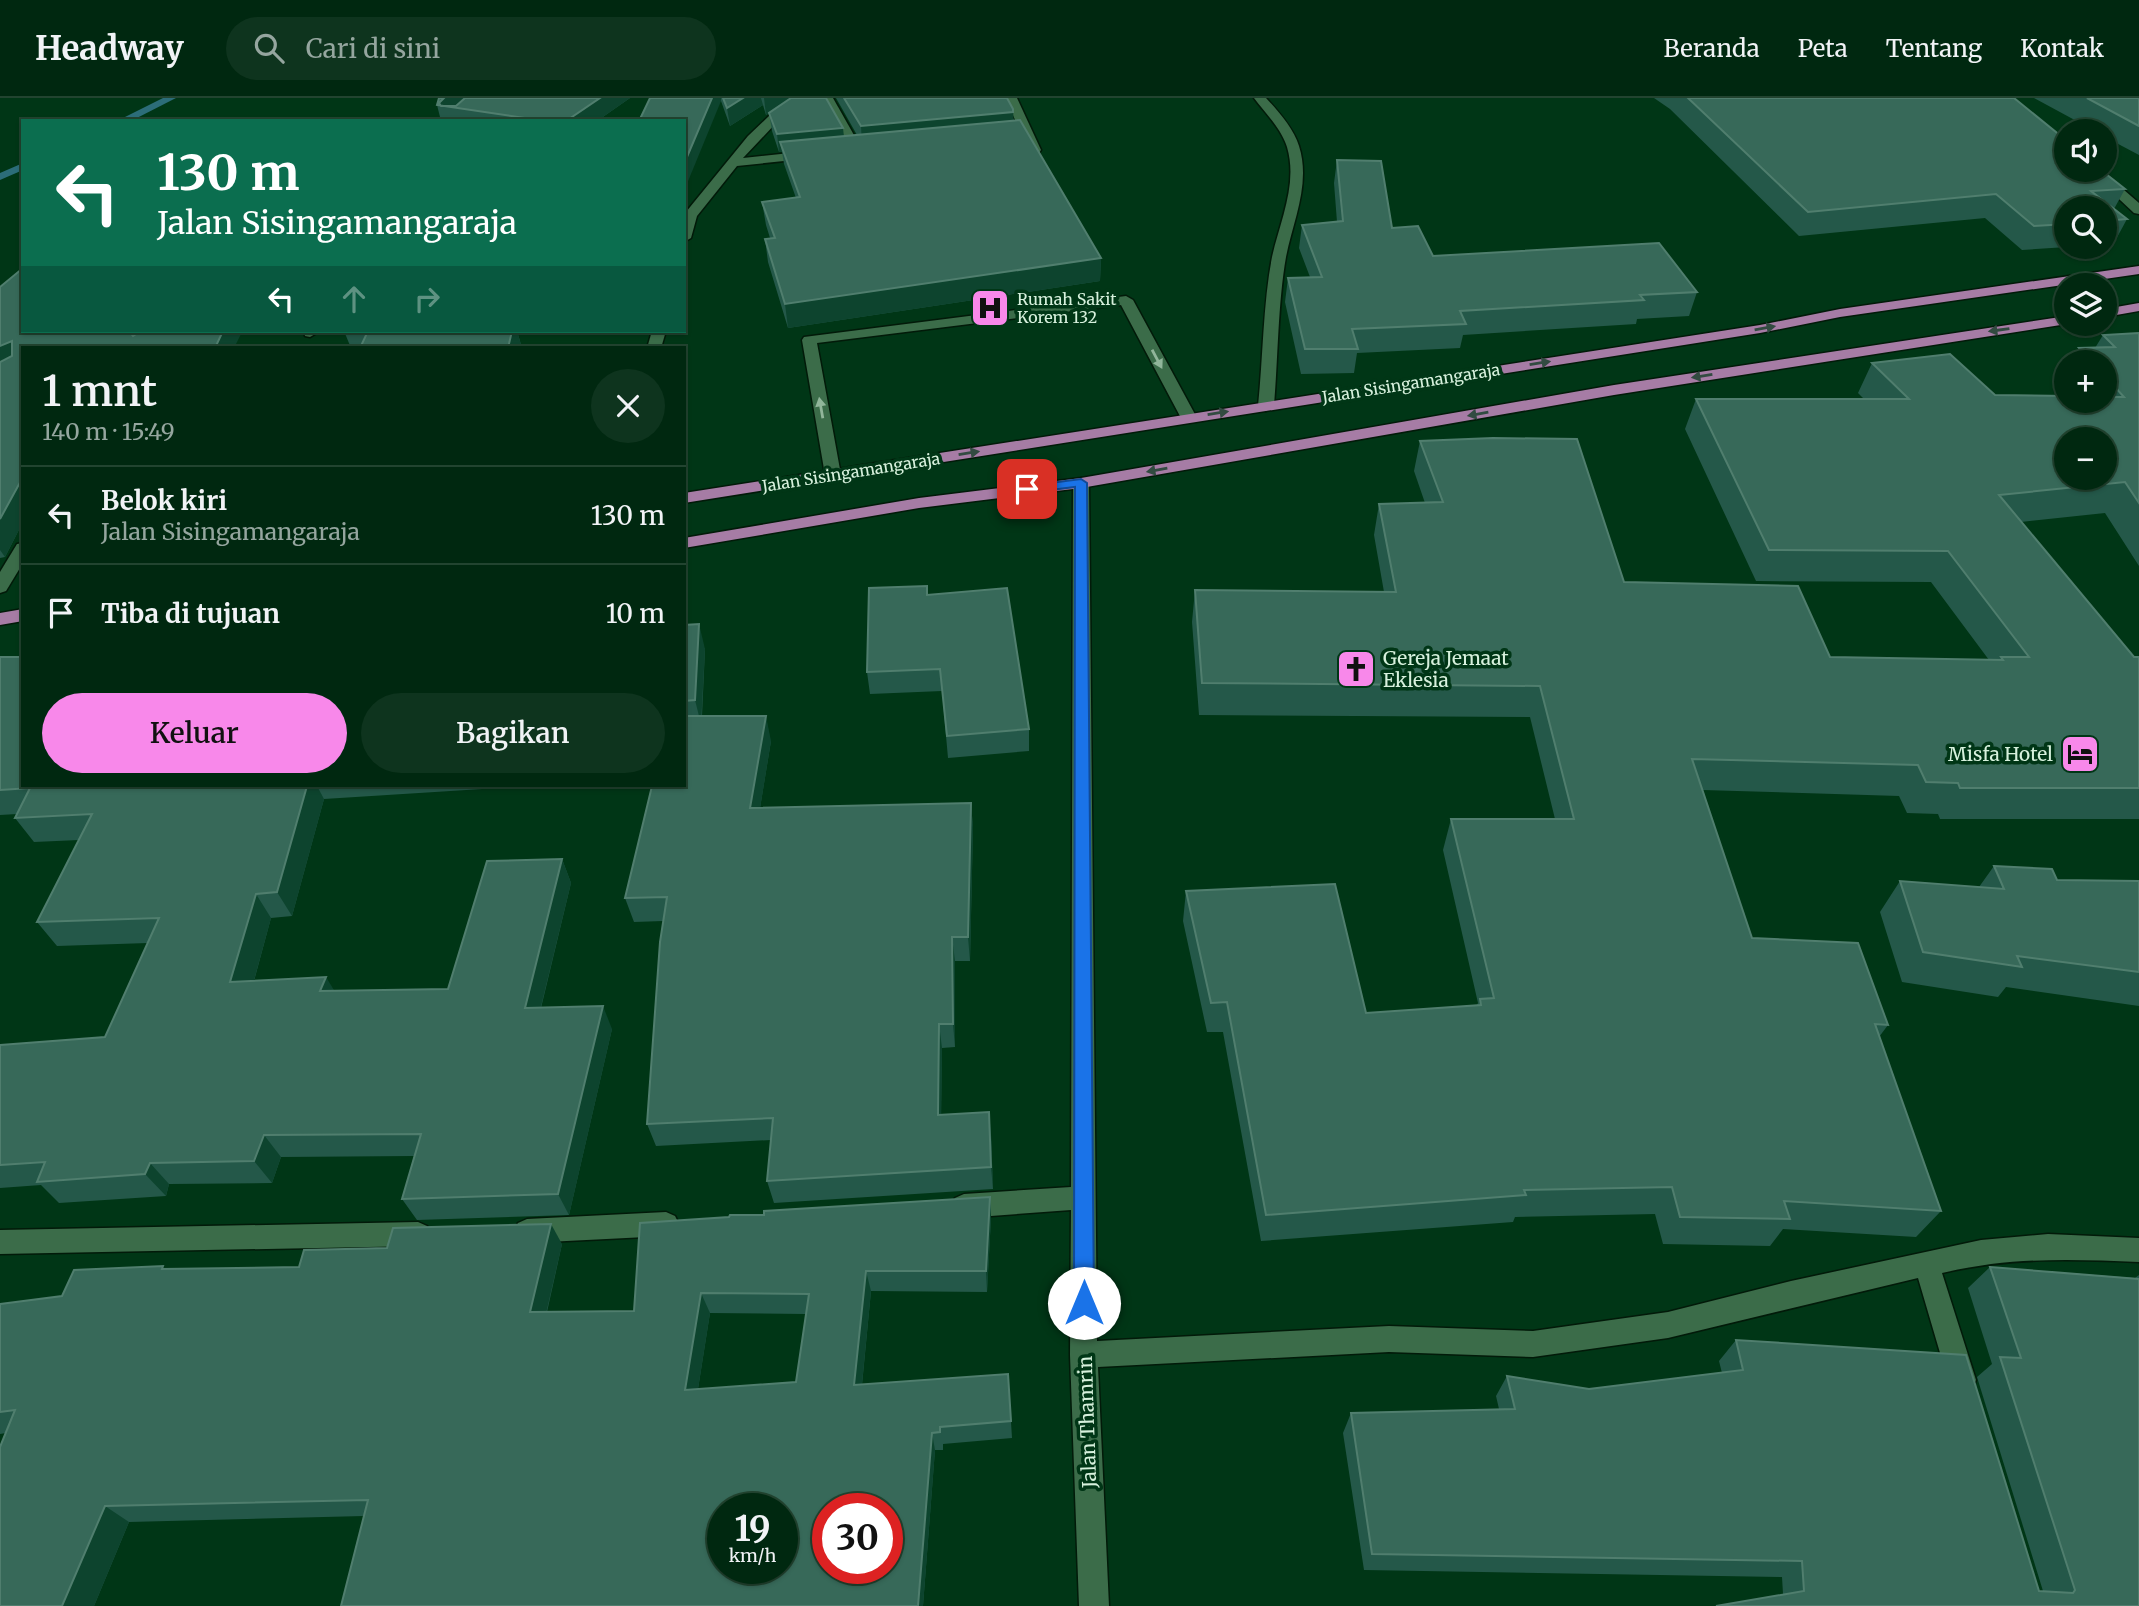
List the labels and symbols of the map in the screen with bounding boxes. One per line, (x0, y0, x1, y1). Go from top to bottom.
hospital icon: Rumah Sakit Korem 132 (969, 287, 1011, 329)
place label: Rumah Sakit Korem 132 (1017, 289, 1117, 327)
one-way arrow (1754, 322, 1776, 333)
one-way arrow (1988, 325, 2010, 336)
one-way arrow (1151, 349, 1163, 369)
one-way arrow (1529, 357, 1551, 368)
street label: Jalan Sisingamangaraja (1320, 359, 1502, 407)
one-way arrow (1691, 371, 1713, 382)
one-way arrow (815, 397, 826, 419)
one-way arrow (1207, 408, 1229, 419)
one-way arrow (1466, 409, 1488, 420)
one-way arrow (959, 447, 981, 458)
street label: Jalan Sisingamangaraja (760, 448, 942, 496)
pin (997, 459, 1057, 519)
one-way arrow (1146, 465, 1168, 476)
place label: Gereja Jemaat Eklesia (1383, 646, 1509, 692)
church icon: Gereja Jemaat Eklesia (1335, 648, 1377, 690)
hotel icon: Misfa Hotel (2059, 733, 2101, 775)
place label: Misfa Hotel (1948, 742, 2053, 766)
position arrow (1047, 1266, 1121, 1340)
street label: Jalan Thamrin (1073, 1355, 1101, 1489)
speed limit sign: 30 (812, 1493, 903, 1584)

